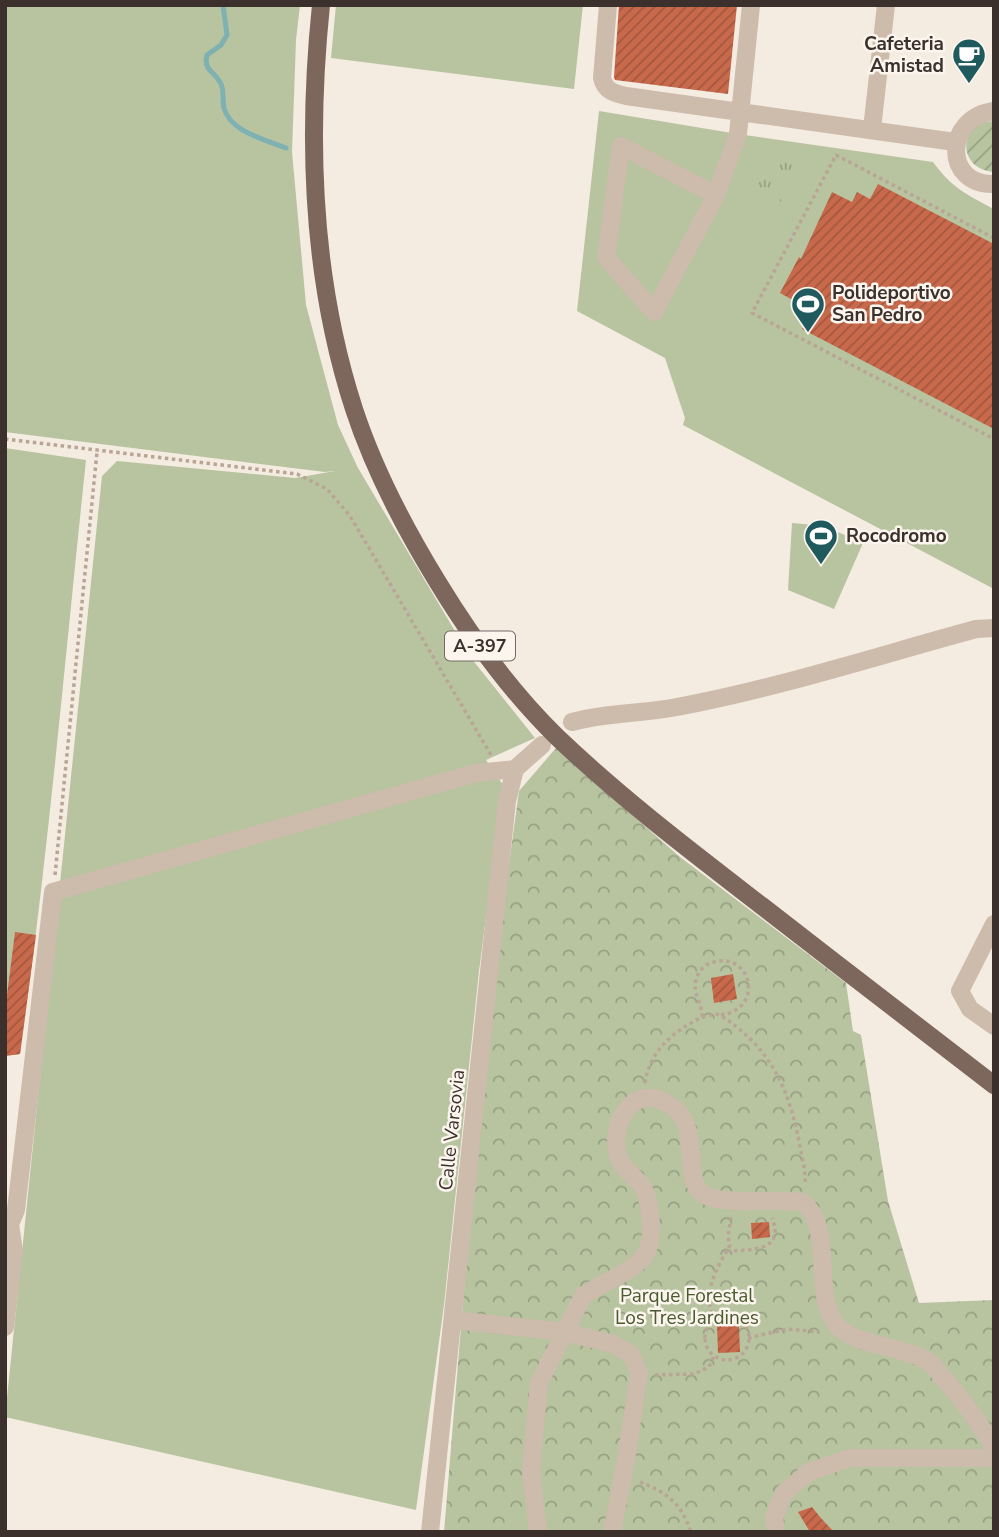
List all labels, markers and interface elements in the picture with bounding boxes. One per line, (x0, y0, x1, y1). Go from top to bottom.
place label: Cafeteria Amistad (864, 31, 944, 79)
cafe icon: Cafeteria Amistad (950, 36, 988, 85)
place label: Polideportivo San Pedro (832, 280, 951, 328)
sports icon: Polideportivo San Pedro (789, 285, 827, 334)
sports icon: Rocodromo (802, 517, 840, 566)
place label: Rocodromo (846, 523, 947, 549)
road number: A-397 (445, 632, 515, 660)
street label: Calle Varsovia (433, 1068, 471, 1192)
park label: Parque Forestal Los Tres Jardines (615, 1283, 759, 1331)

